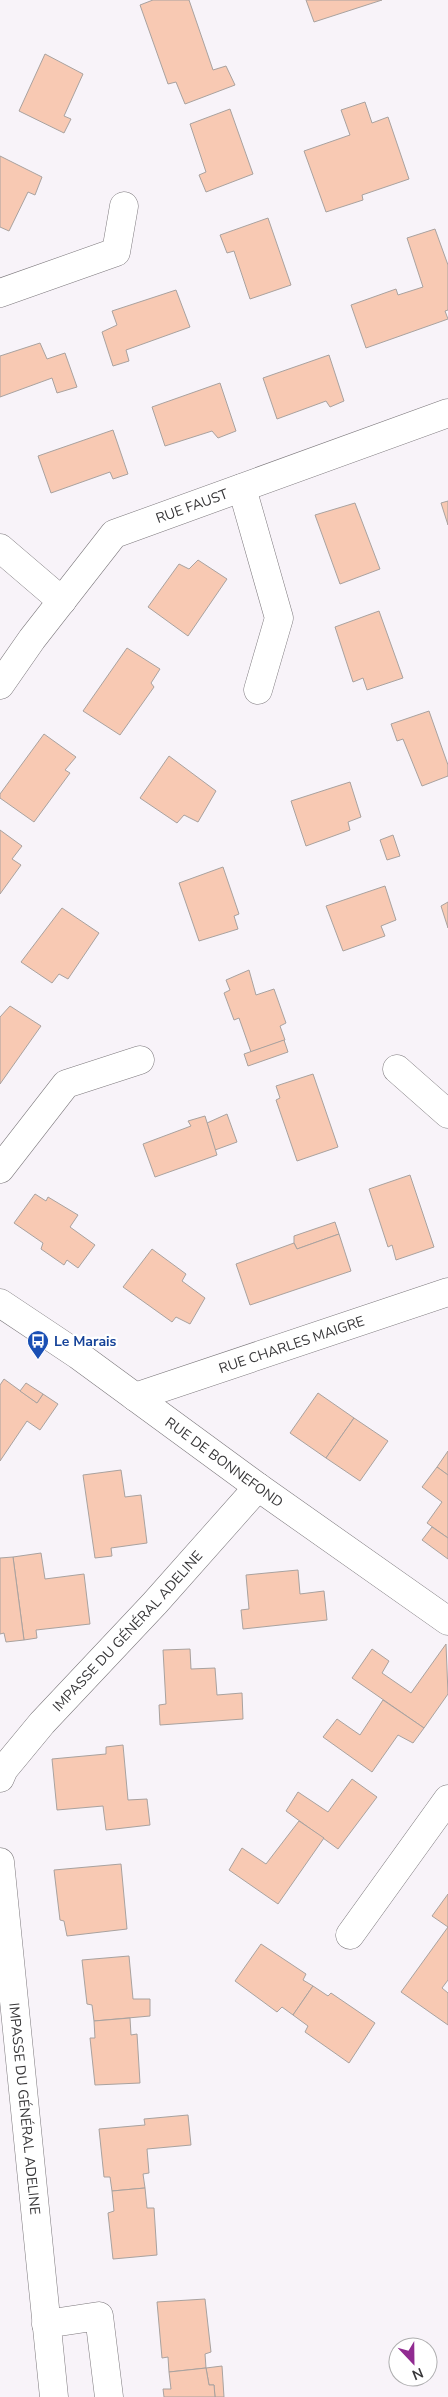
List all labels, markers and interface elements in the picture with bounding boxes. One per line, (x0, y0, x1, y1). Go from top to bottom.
street label: RUE FAUST (153, 484, 231, 528)
street label: RUE CHARLES MAIGRE (216, 1311, 367, 1378)
bus stop icon: Le Marais (26, 1329, 50, 1360)
place label: Le Marais (54, 1332, 117, 1351)
street label: RUE DE BONNEFOND (161, 1413, 287, 1511)
street label: IMPASSE DU GÉNÉRAL ADELINE (48, 1547, 207, 1716)
street label: IMPASSE DU GÉNÉRAL ADELINE (5, 2002, 45, 2216)
north arrow (388, 2337, 438, 2387)
text: N (409, 2363, 426, 2384)

